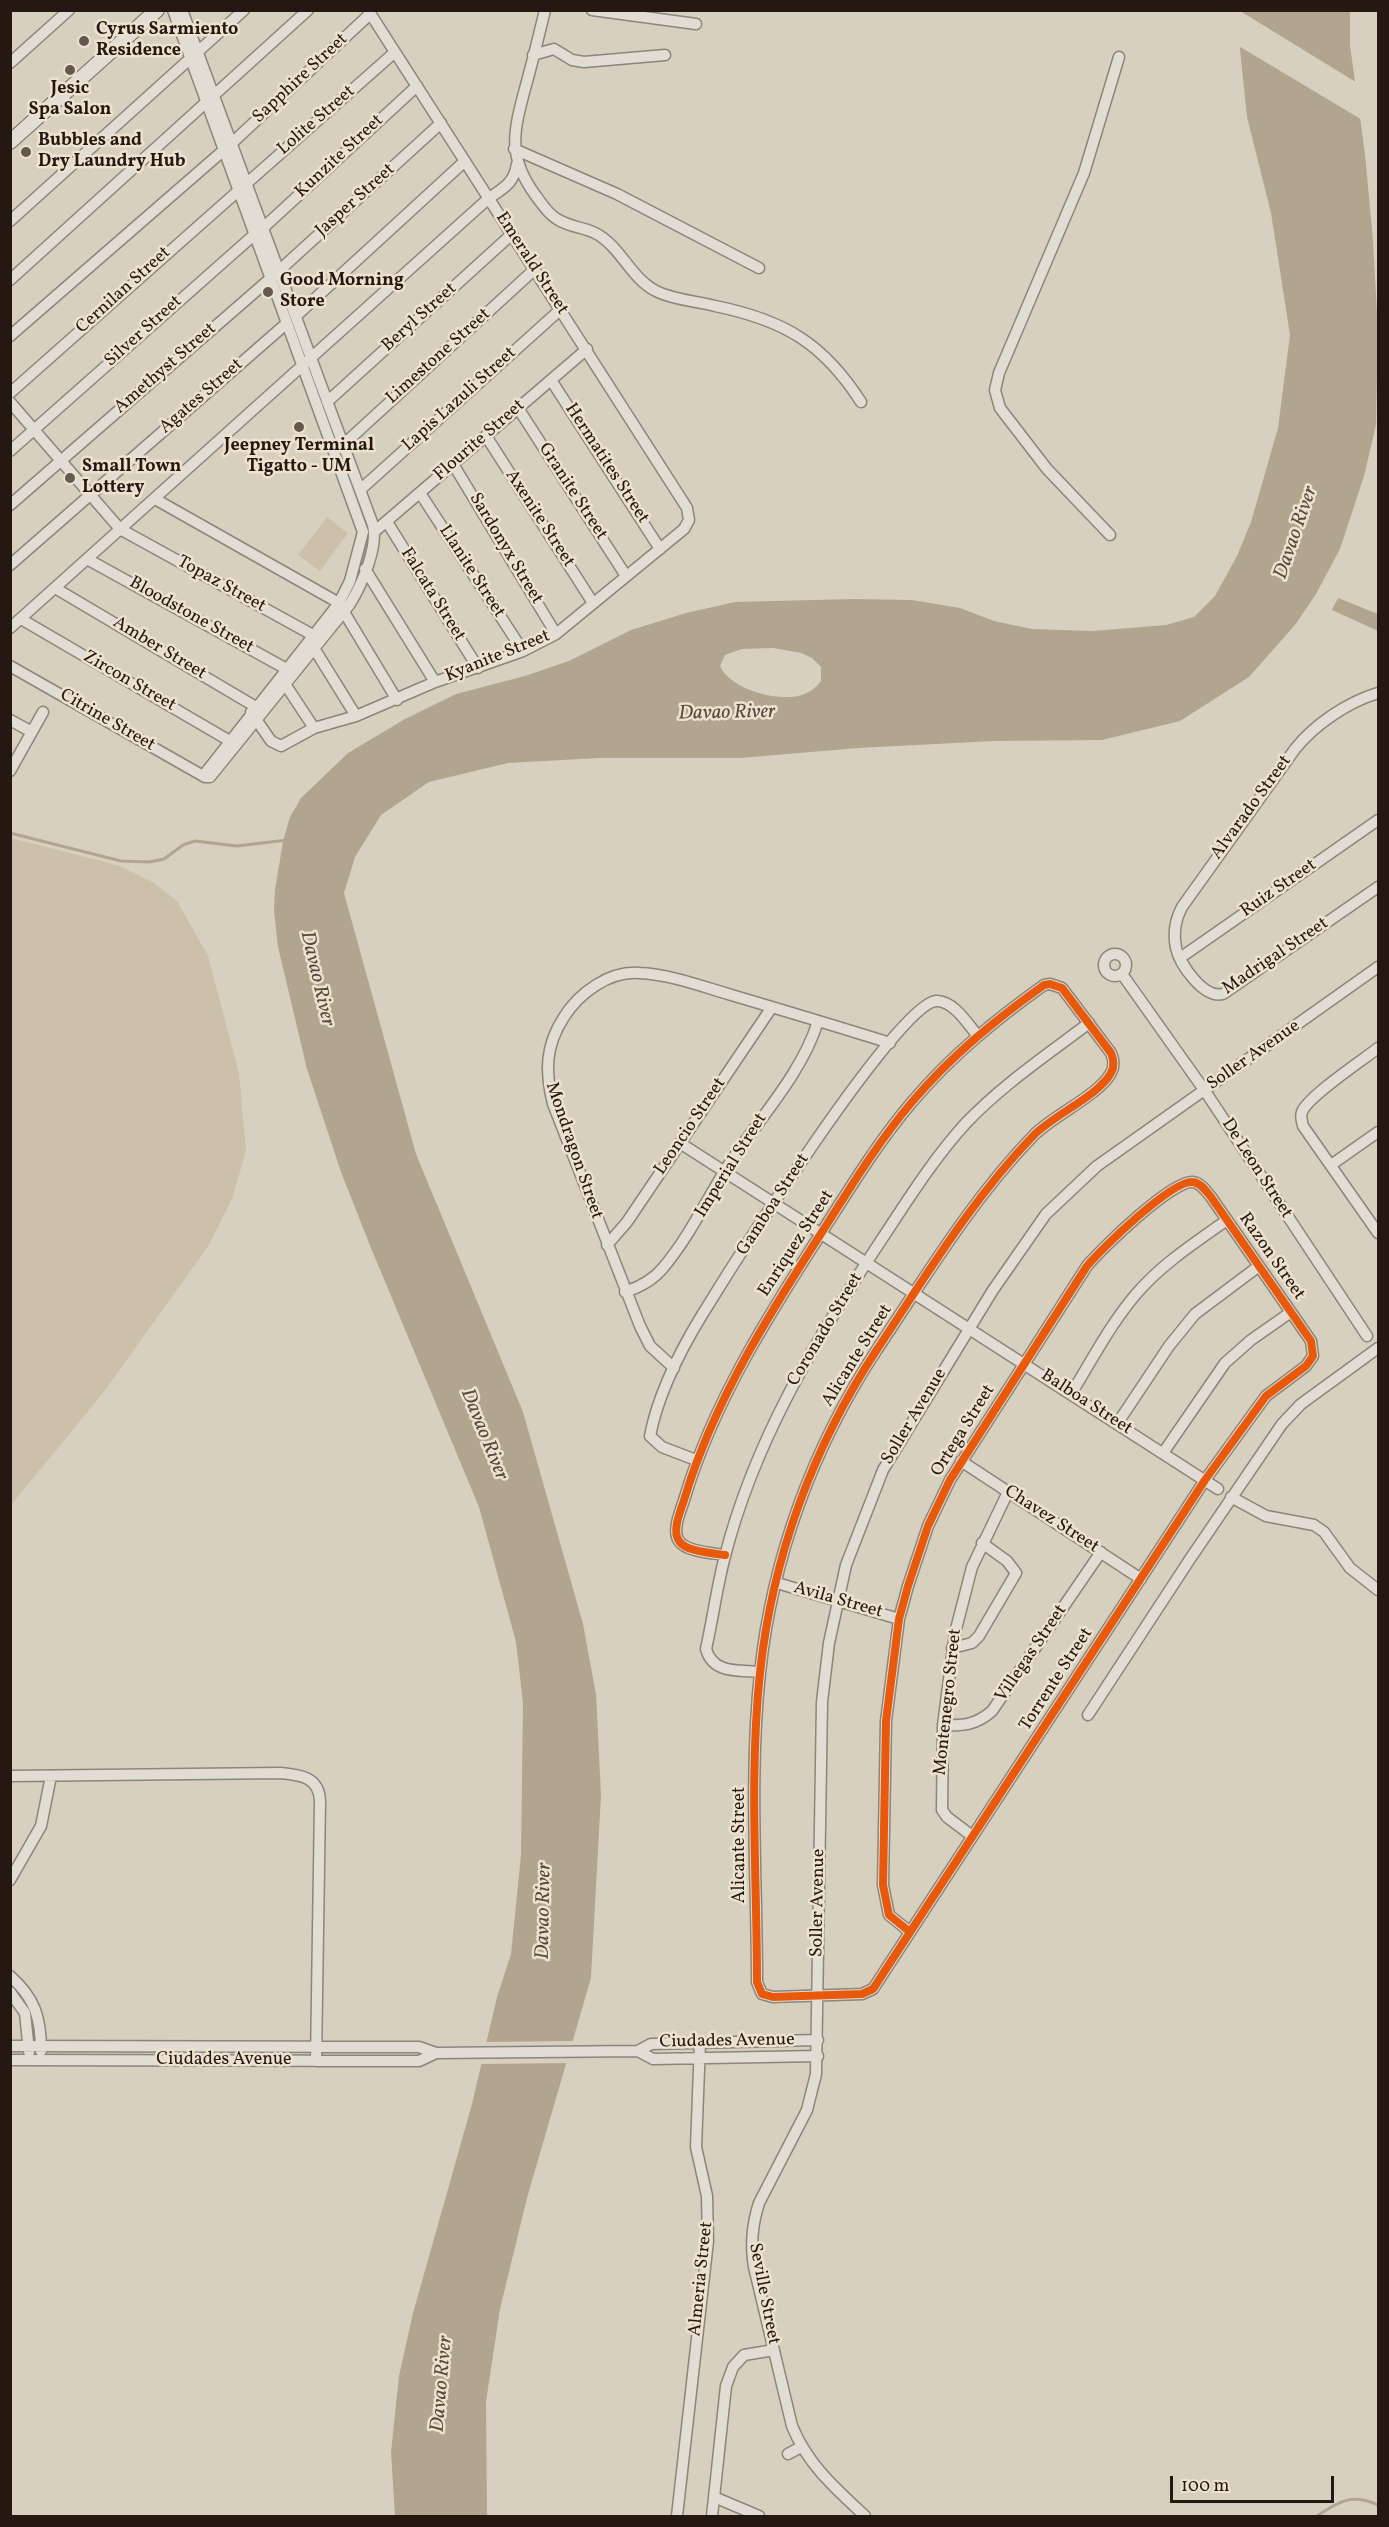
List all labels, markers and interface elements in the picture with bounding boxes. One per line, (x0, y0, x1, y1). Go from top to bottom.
place label: Cyrus Sarmiento Residence (96, 20, 238, 63)
street label: Sapphire Street (249, 29, 353, 129)
marker: Cyrus Sarmiento Residence (77, 34, 91, 48)
marker: Jesic Spa Salon (63, 63, 77, 77)
place label: Jesic Spa Salon (29, 79, 111, 122)
street label: Lolite Street (274, 81, 360, 161)
street label: Kunzite Street (291, 111, 389, 203)
place label: Bubbles and Dry Laundry Hub (38, 131, 186, 174)
marker: Bubbles and Dry Laundry Hub (19, 145, 33, 159)
street label: Jasper Street (312, 160, 400, 242)
street label: Emerald Street (490, 209, 572, 319)
street label: Cernilan Street (72, 243, 176, 339)
place label: Good Morning Store (280, 271, 404, 314)
street label: Beryl Street (378, 279, 462, 357)
marker: Good Morning Store (261, 285, 275, 299)
street label: Silver Street (101, 292, 187, 372)
street label: Limestone Street (382, 304, 496, 410)
street label: Amethyst Street (111, 319, 221, 419)
street label: Lapis Lazuli Street (399, 343, 521, 457)
street label: Agates Street (156, 355, 248, 439)
street label: Flourite Street (430, 396, 530, 486)
street label: Hermatites Street (559, 400, 653, 528)
marker: Jeepney Terminal Tigatto - UM (292, 420, 306, 434)
place label: Jeepney Terminal Tigatto - UM (224, 436, 374, 478)
street label: Granite Street (533, 439, 611, 545)
place label: Small Town Lottery (82, 457, 181, 500)
street label: Axenite Street (499, 466, 579, 572)
marker: Small Town Lottery (63, 471, 77, 485)
water label: Davao River (1270, 483, 1324, 583)
street label: Sardonyx Street (463, 489, 547, 609)
street label: Llanite Street (433, 522, 509, 622)
street label: Falcata Street (395, 544, 469, 646)
street label: Topaz Street (173, 552, 269, 618)
street label: Bloodstone Street (125, 573, 257, 659)
street label: Amber Street (108, 613, 210, 685)
street label: Kyanite Street (442, 626, 554, 688)
street label: Zircon Street (79, 647, 179, 717)
street label: Citrine Street (55, 685, 159, 757)
water label: Davao River (678, 701, 776, 727)
street label: Alvarado Street (1207, 752, 1297, 864)
street label: Ruiz Street (1237, 855, 1321, 923)
street label: Madrigal Street (1219, 914, 1333, 1000)
water label: Davao River (293, 929, 339, 1029)
street label: Soller Avenue (1203, 1016, 1305, 1096)
street label: Leoncio Street (651, 1074, 731, 1180)
street label: Mondragon Street (539, 1080, 607, 1222)
street label: Imperial Street (691, 1110, 773, 1222)
street label: De Leon Street (1216, 1115, 1296, 1223)
street label: Gamboa Street (733, 1150, 815, 1260)
street label: Enriquez Street (754, 1187, 840, 1301)
street label: Razon Street (1233, 1209, 1309, 1305)
street label: Coronado Street (784, 1269, 868, 1391)
street label: Alicante Street (818, 1301, 898, 1411)
street label: Soller Avenue (878, 1365, 952, 1469)
street label: Balboa Street (1036, 1365, 1136, 1441)
street label: Ortega Street (927, 1381, 1001, 1481)
water label: Davao River (454, 1386, 512, 1484)
street label: Chavez Street (1000, 1481, 1102, 1559)
street label: Avila Street (791, 1578, 885, 1624)
street label: Villegas Street (992, 1601, 1072, 1707)
street label: Torrente Street (1016, 1624, 1098, 1736)
street label: Montenegro Street (931, 1627, 967, 1777)
street label: Alicante Street (730, 1787, 752, 1903)
street label: Soller Avenue (807, 1848, 831, 1958)
water label: Davao River (532, 1862, 558, 1960)
street label: Ciudades Avenue (659, 2030, 795, 2054)
street label: Ciudades Avenue (156, 2050, 292, 2072)
street label: Almeria Street (685, 2221, 719, 2337)
street label: Seville Street (743, 2241, 783, 2347)
water label: Davao River (427, 2335, 459, 2433)
scale bar (1173, 2464, 1336, 2502)
text: 100 m (1181, 2474, 1230, 2499)

